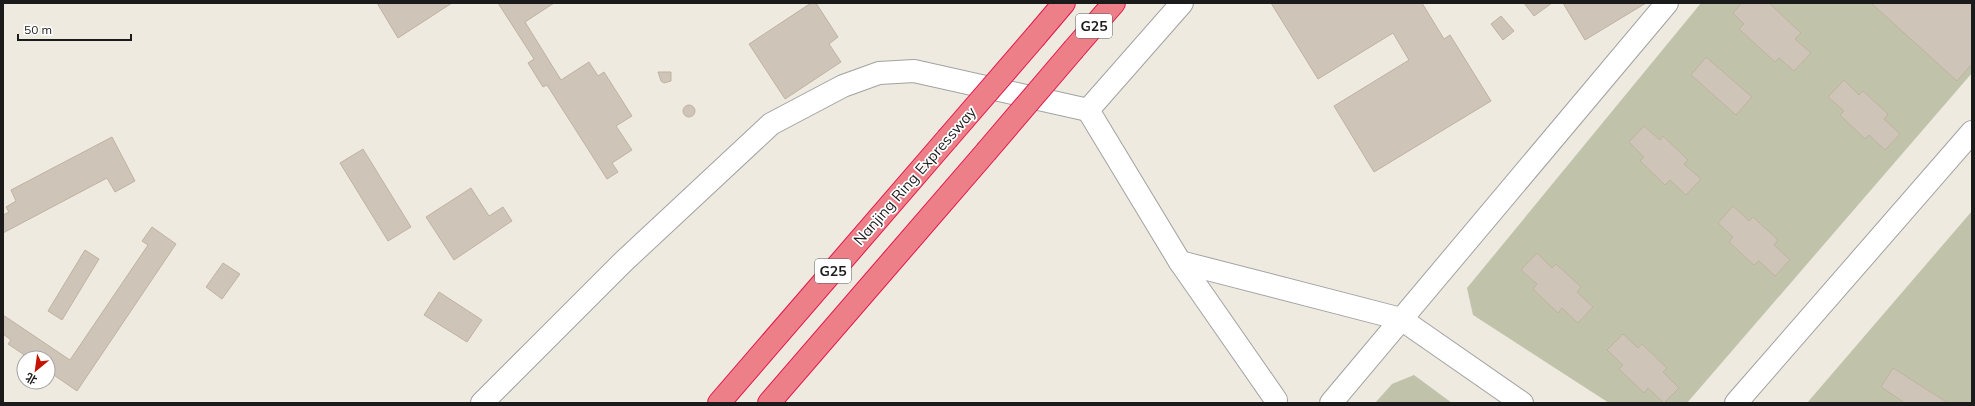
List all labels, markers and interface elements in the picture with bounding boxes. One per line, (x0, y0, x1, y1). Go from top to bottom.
road number: G25 (1076, 14, 1112, 38)
scale bar (18, 16, 131, 42)
text: 50 m (24, 22, 52, 37)
street label: Nanjing Ring Expressway (849, 102, 980, 249)
road number: G25 (815, 259, 851, 283)
north arrow (16, 350, 56, 390)
text: 北 (23, 370, 39, 388)

